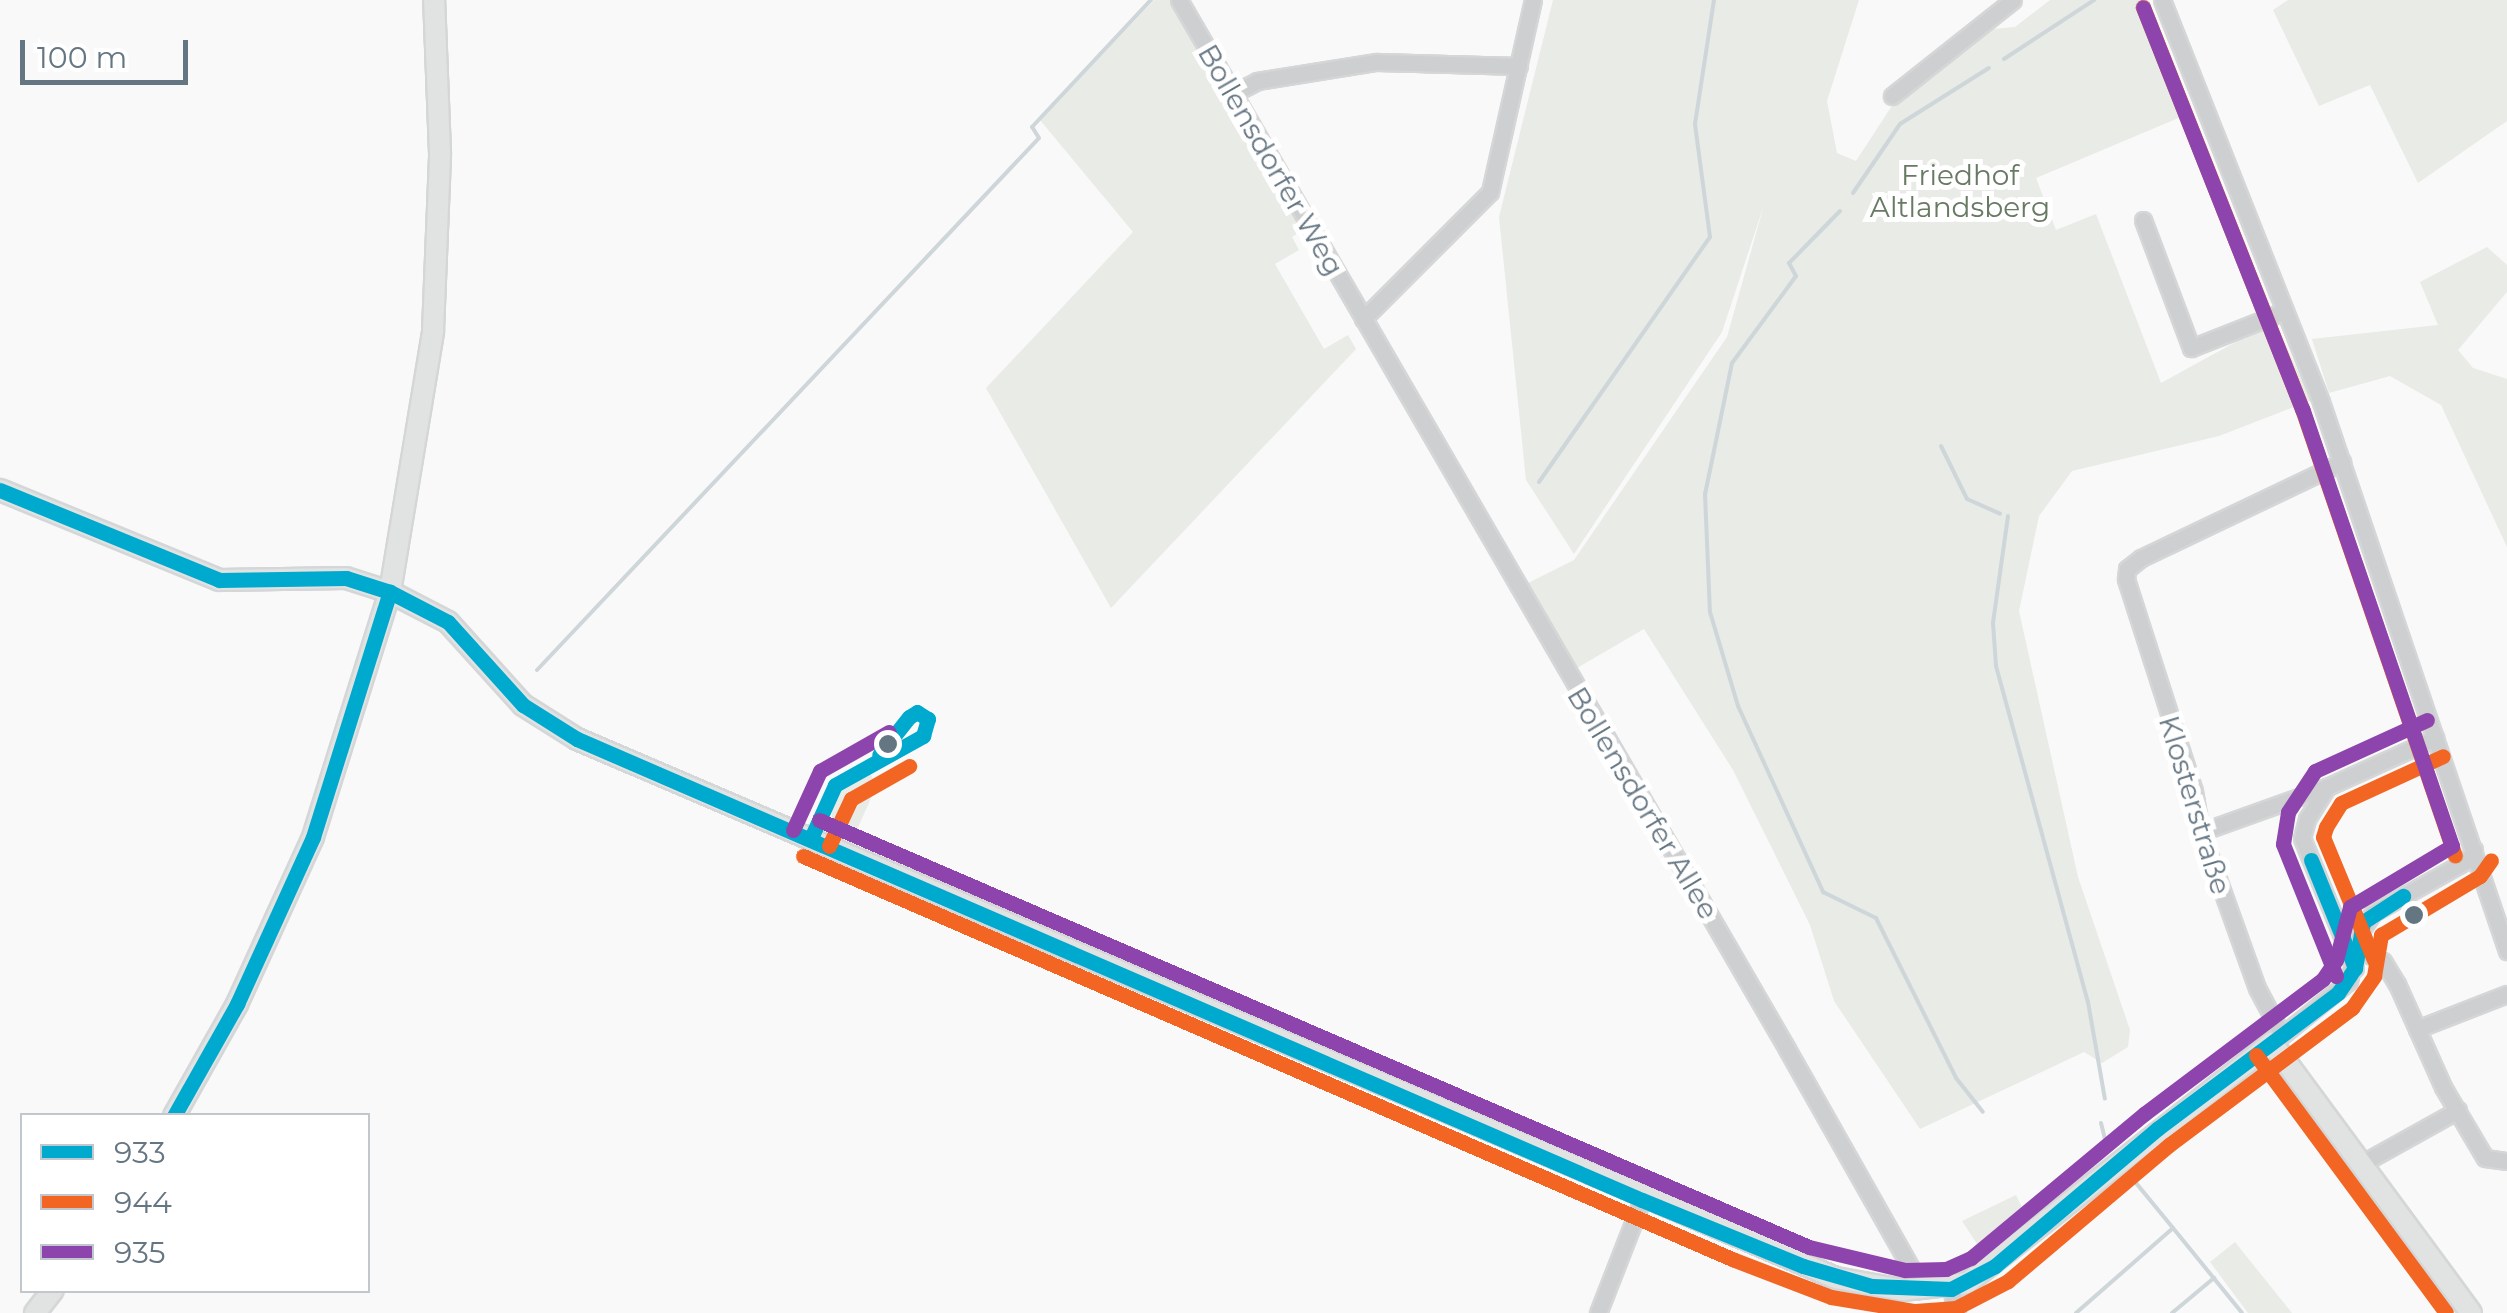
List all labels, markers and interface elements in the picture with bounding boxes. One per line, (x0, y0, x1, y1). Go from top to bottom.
scale bar (25, 20, 192, 82)
street label: Bollensdorfer Weg (1191, 38, 1351, 282)
text: 100 m (37, 39, 127, 76)
park label: Friedhof Altlandsberg (1870, 158, 2050, 224)
street label: Bollensdorfer Allee (1560, 681, 1726, 925)
street label: Klosterstraße (2152, 712, 2238, 898)
unlabelled marker (878, 734, 898, 754)
unlabelled marker (2404, 905, 2424, 925)
legend (20, 1113, 370, 1293)
text: 933 (114, 1134, 166, 1171)
text: 944 (114, 1184, 172, 1221)
text: 935 (114, 1234, 166, 1271)

